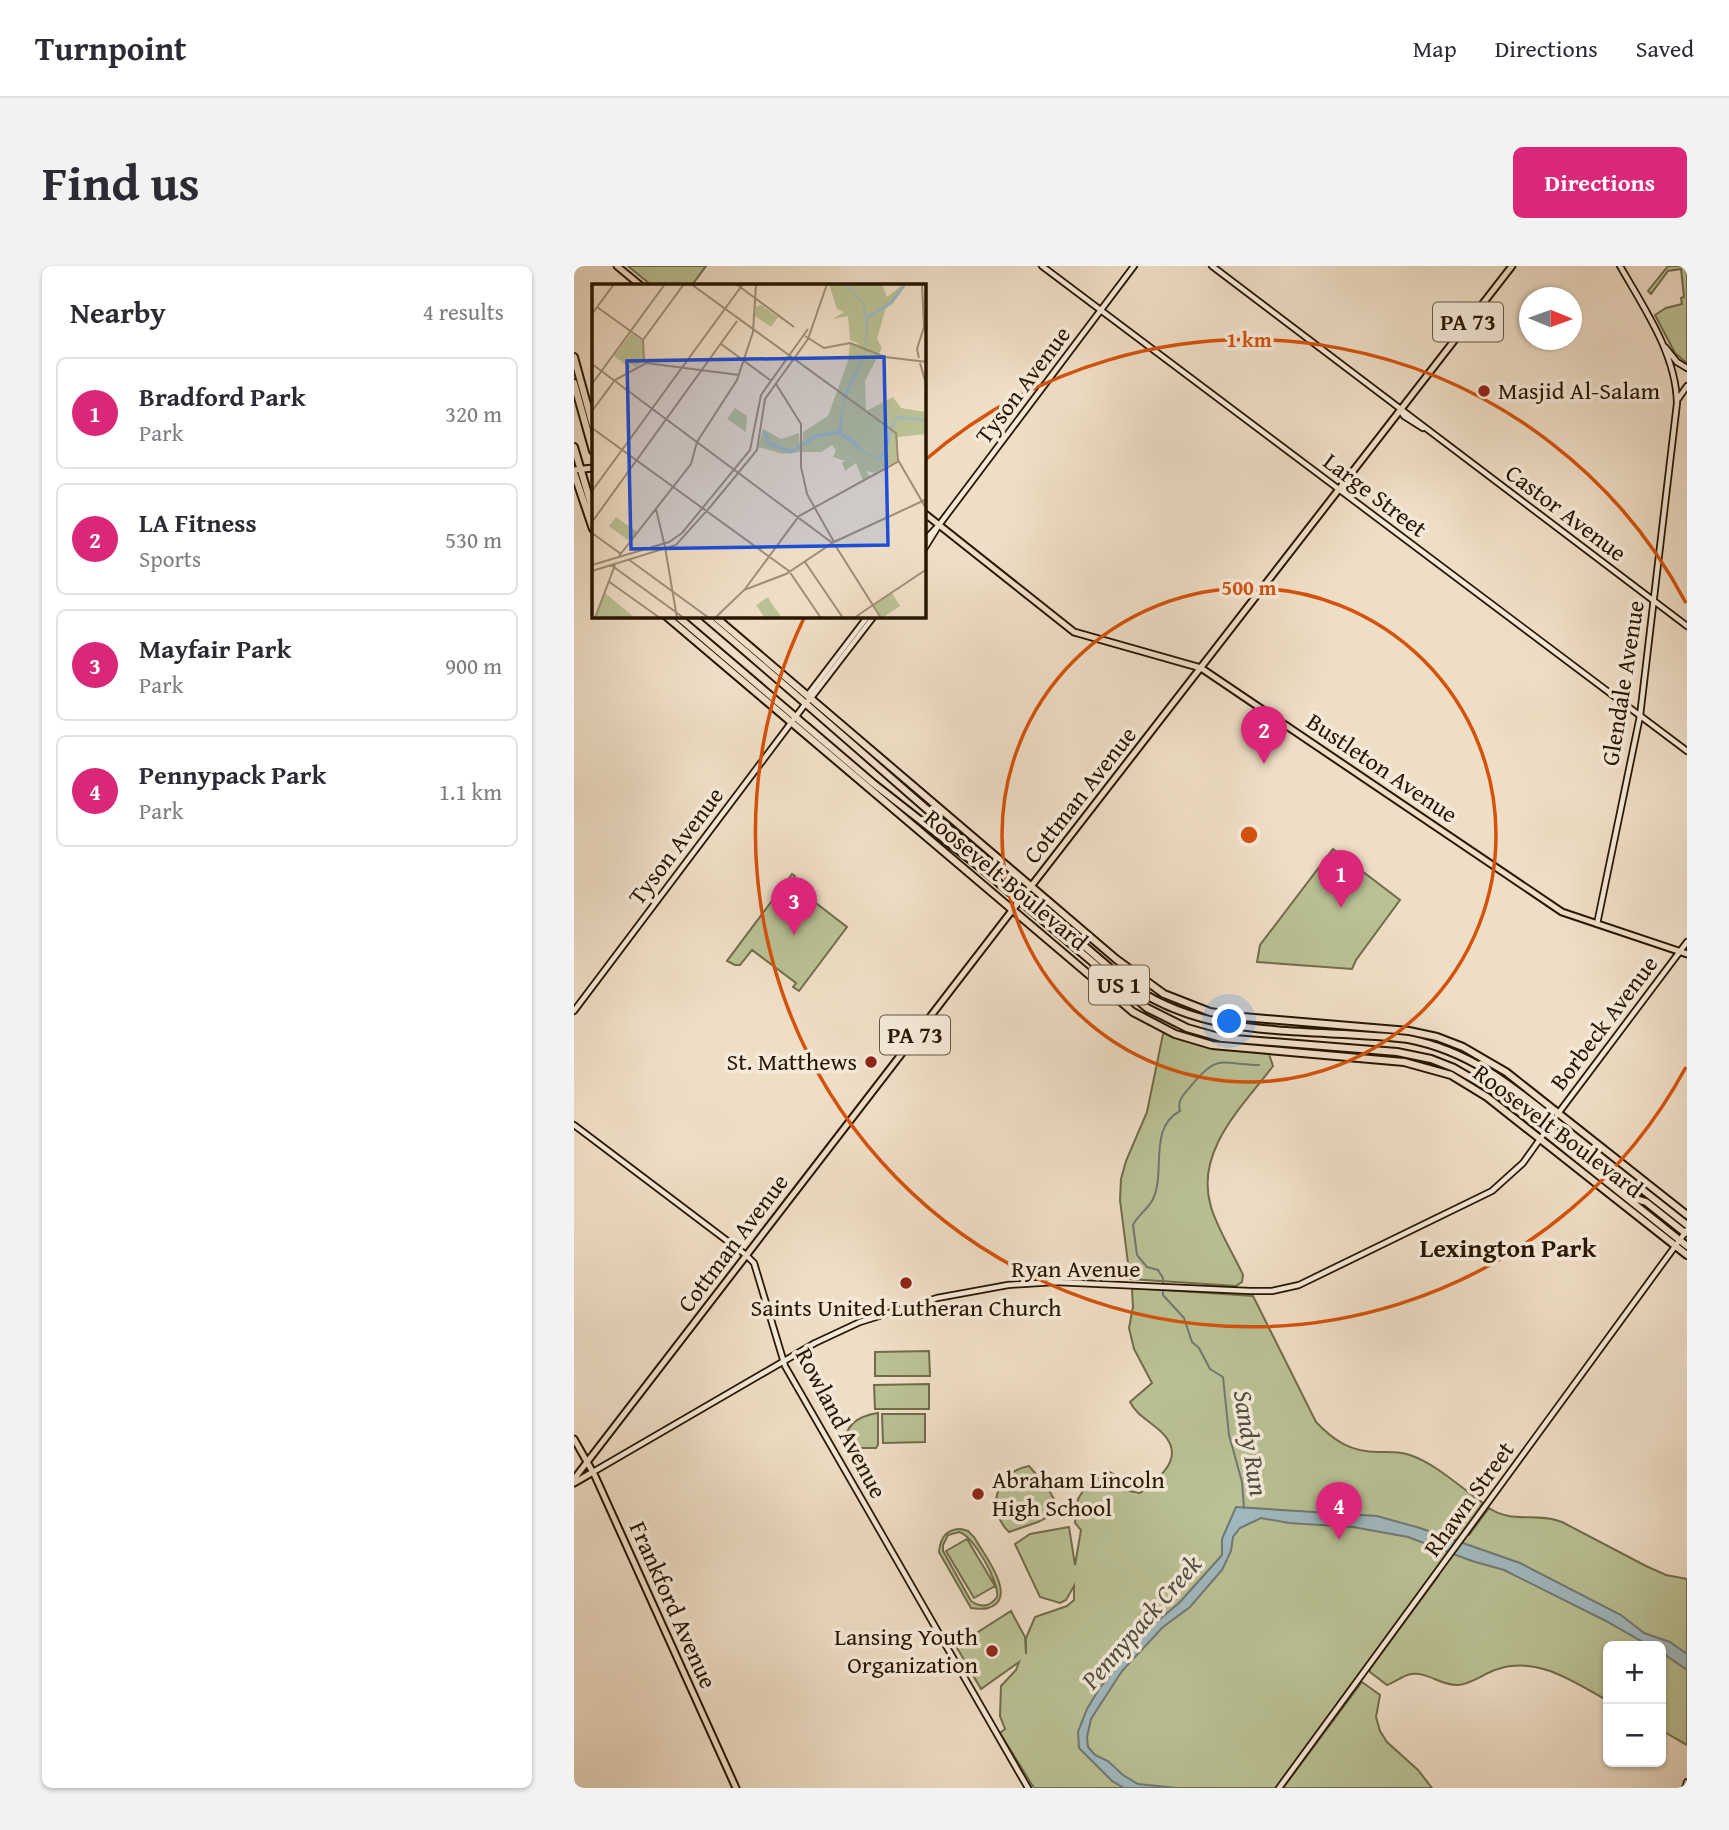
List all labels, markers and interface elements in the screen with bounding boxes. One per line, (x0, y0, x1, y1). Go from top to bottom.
text: Turnpoint (35, 24, 187, 72)
text: Map (1413, 31, 1457, 66)
text: Directions (1495, 31, 1598, 66)
text: Saved (1636, 31, 1694, 66)
text: Find us (42, 146, 200, 218)
button: Directions (1513, 147, 1687, 218)
inset map (592, 284, 926, 618)
north arrow (1519, 287, 1582, 350)
text: Nearby (70, 290, 166, 334)
text: 4 results (423, 295, 504, 328)
road number: PA 73 (1433, 302, 1503, 342)
street label: Tyson Avenue (967, 318, 1079, 451)
text: 1 km (1226, 324, 1272, 355)
place label: Masjid Al-Salam (1498, 373, 1661, 408)
text: Bradford Park (139, 377, 305, 416)
marker: Masjid Al-Salam (1476, 383, 1492, 399)
text: 1 (89, 397, 101, 430)
text: 320 m (445, 397, 502, 430)
text: Park (139, 416, 183, 449)
street label: Large Street (1316, 444, 1435, 546)
street label: Castor Avenue (1498, 455, 1634, 570)
text: LA Fitness (139, 503, 257, 542)
text: 2 (89, 523, 101, 556)
text: 530 m (445, 523, 502, 556)
text: Sports (139, 542, 201, 575)
text: 500 m (1221, 572, 1277, 603)
street label: Glendale Avenue (1592, 598, 1653, 768)
text: Mayfair Park (139, 629, 291, 668)
text: 3 (89, 649, 101, 682)
text: 900 m (445, 649, 502, 682)
text: Park (139, 668, 183, 701)
street label: Bustleton Avenue (1300, 704, 1465, 831)
pin: 2 (1241, 706, 1287, 764)
street label: Cottman Avenue (1015, 719, 1144, 871)
text: Pennypack Park (139, 755, 326, 794)
text: 4 (89, 775, 101, 808)
text: 1.1 km (439, 775, 502, 808)
street label: Tyson Avenue (620, 779, 732, 912)
text: Park (139, 794, 183, 827)
street label: Roosevelt Boulevard (917, 801, 1096, 959)
centre of rings (1237, 823, 1261, 847)
pin: 1 (1318, 850, 1364, 908)
pin: 3 (771, 877, 817, 935)
street label: Borbeck Avenue (1541, 948, 1666, 1097)
road number: US 1 (1089, 965, 1149, 1004)
your location (1212, 1004, 1246, 1038)
road number: PA 73 (880, 1016, 950, 1055)
place label: St. Matthews (726, 1044, 857, 1079)
marker: St. Matthews (863, 1054, 879, 1070)
street label: Roosevelt Boulevard (1466, 1055, 1651, 1206)
street label: Cottman Avenue (669, 1166, 796, 1319)
district label: Lexington Park (1420, 1228, 1597, 1267)
street label: Ryan Avenue (1011, 1251, 1141, 1286)
marker: Saints United Lutheran Church (898, 1275, 914, 1291)
place label: Saints United Lutheran Church (751, 1290, 1062, 1325)
street label: Rowland Avenue (787, 1341, 896, 1504)
water label: Sandy Run (1224, 1387, 1279, 1499)
street label: Rhawn Street (1415, 1433, 1523, 1564)
place label: Abraham Lincoln High School (992, 1462, 1165, 1525)
pin: 4 (1316, 1482, 1362, 1540)
marker: Abraham Lincoln High School (970, 1486, 986, 1502)
street label: Frankford Avenue (621, 1516, 726, 1694)
water label: Pennypack Creek (1070, 1546, 1210, 1698)
place label: Lansing Youth Organization (834, 1619, 979, 1682)
map controls (1603, 1641, 1666, 1767)
button: + (1603, 1641, 1666, 1704)
marker: Lansing Youth Organization (984, 1643, 1000, 1659)
button: − (1603, 1704, 1666, 1767)

